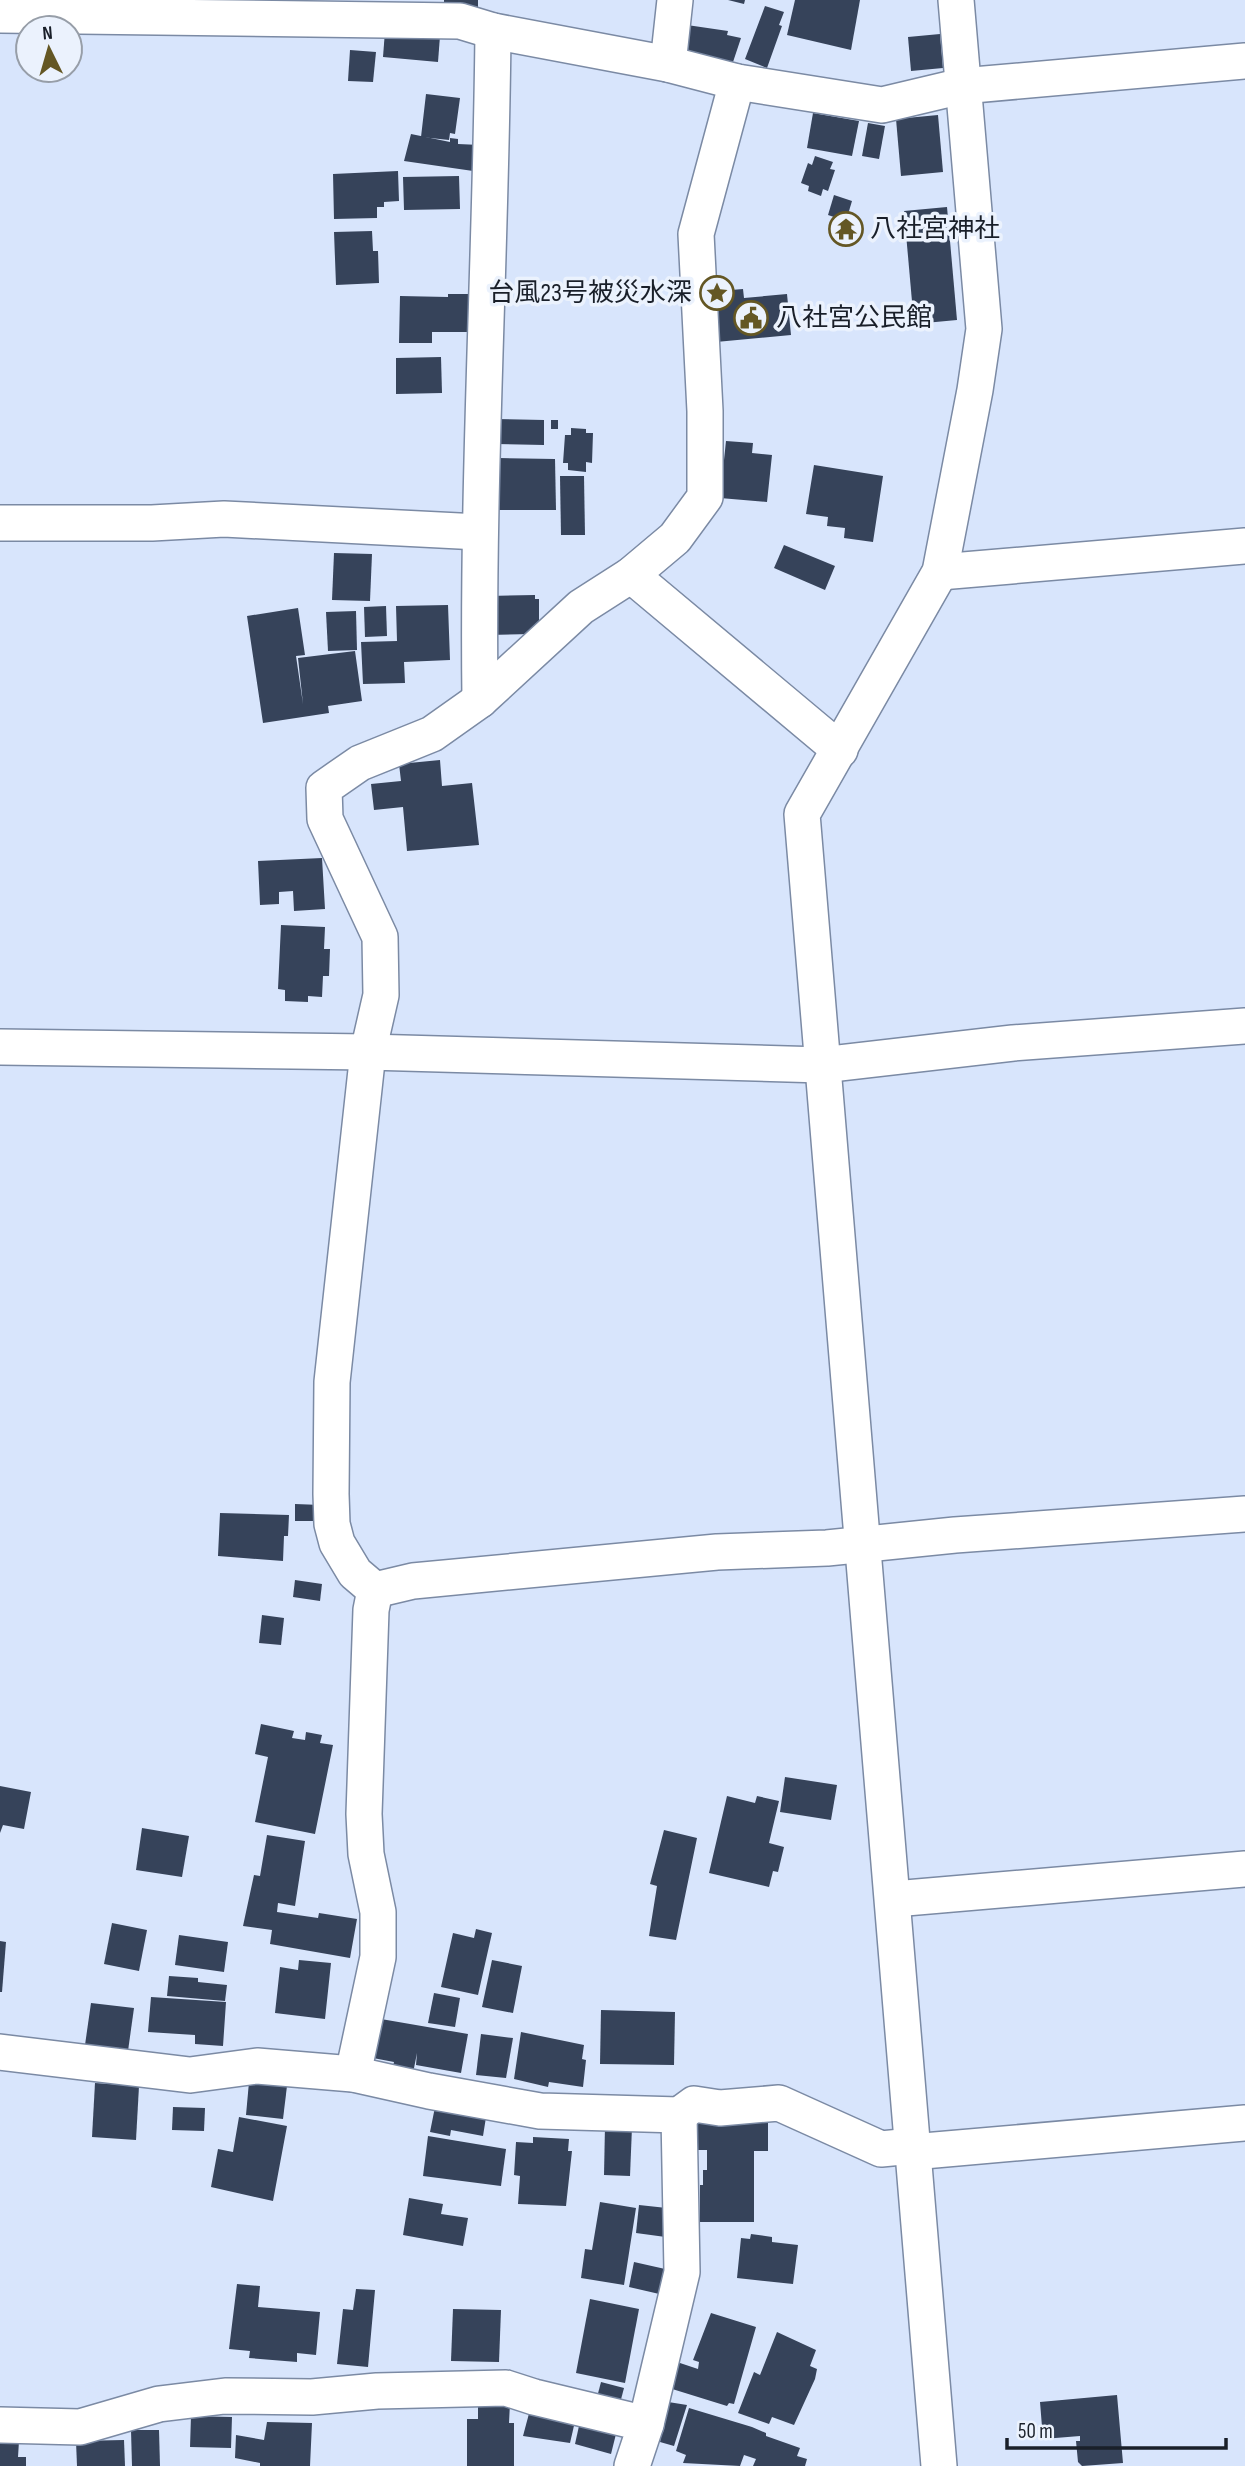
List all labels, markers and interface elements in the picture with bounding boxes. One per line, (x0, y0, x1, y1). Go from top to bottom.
north arrow (14, 14, 84, 84)
text: N (42, 22, 54, 45)
temple icon: 八社宮神社 (827, 210, 865, 248)
place label: 八社宮神社 (870, 214, 1000, 245)
place icon: 台風23号被災水深 (698, 274, 736, 312)
place label: 台風23号被災水深 (488, 278, 692, 309)
public building icon: 八社宮公民館 (732, 299, 770, 337)
place label: 八社宮公民館 (776, 303, 932, 334)
scale bar (1007, 2406, 1226, 2450)
text: 50 m (1018, 2419, 1053, 2444)

